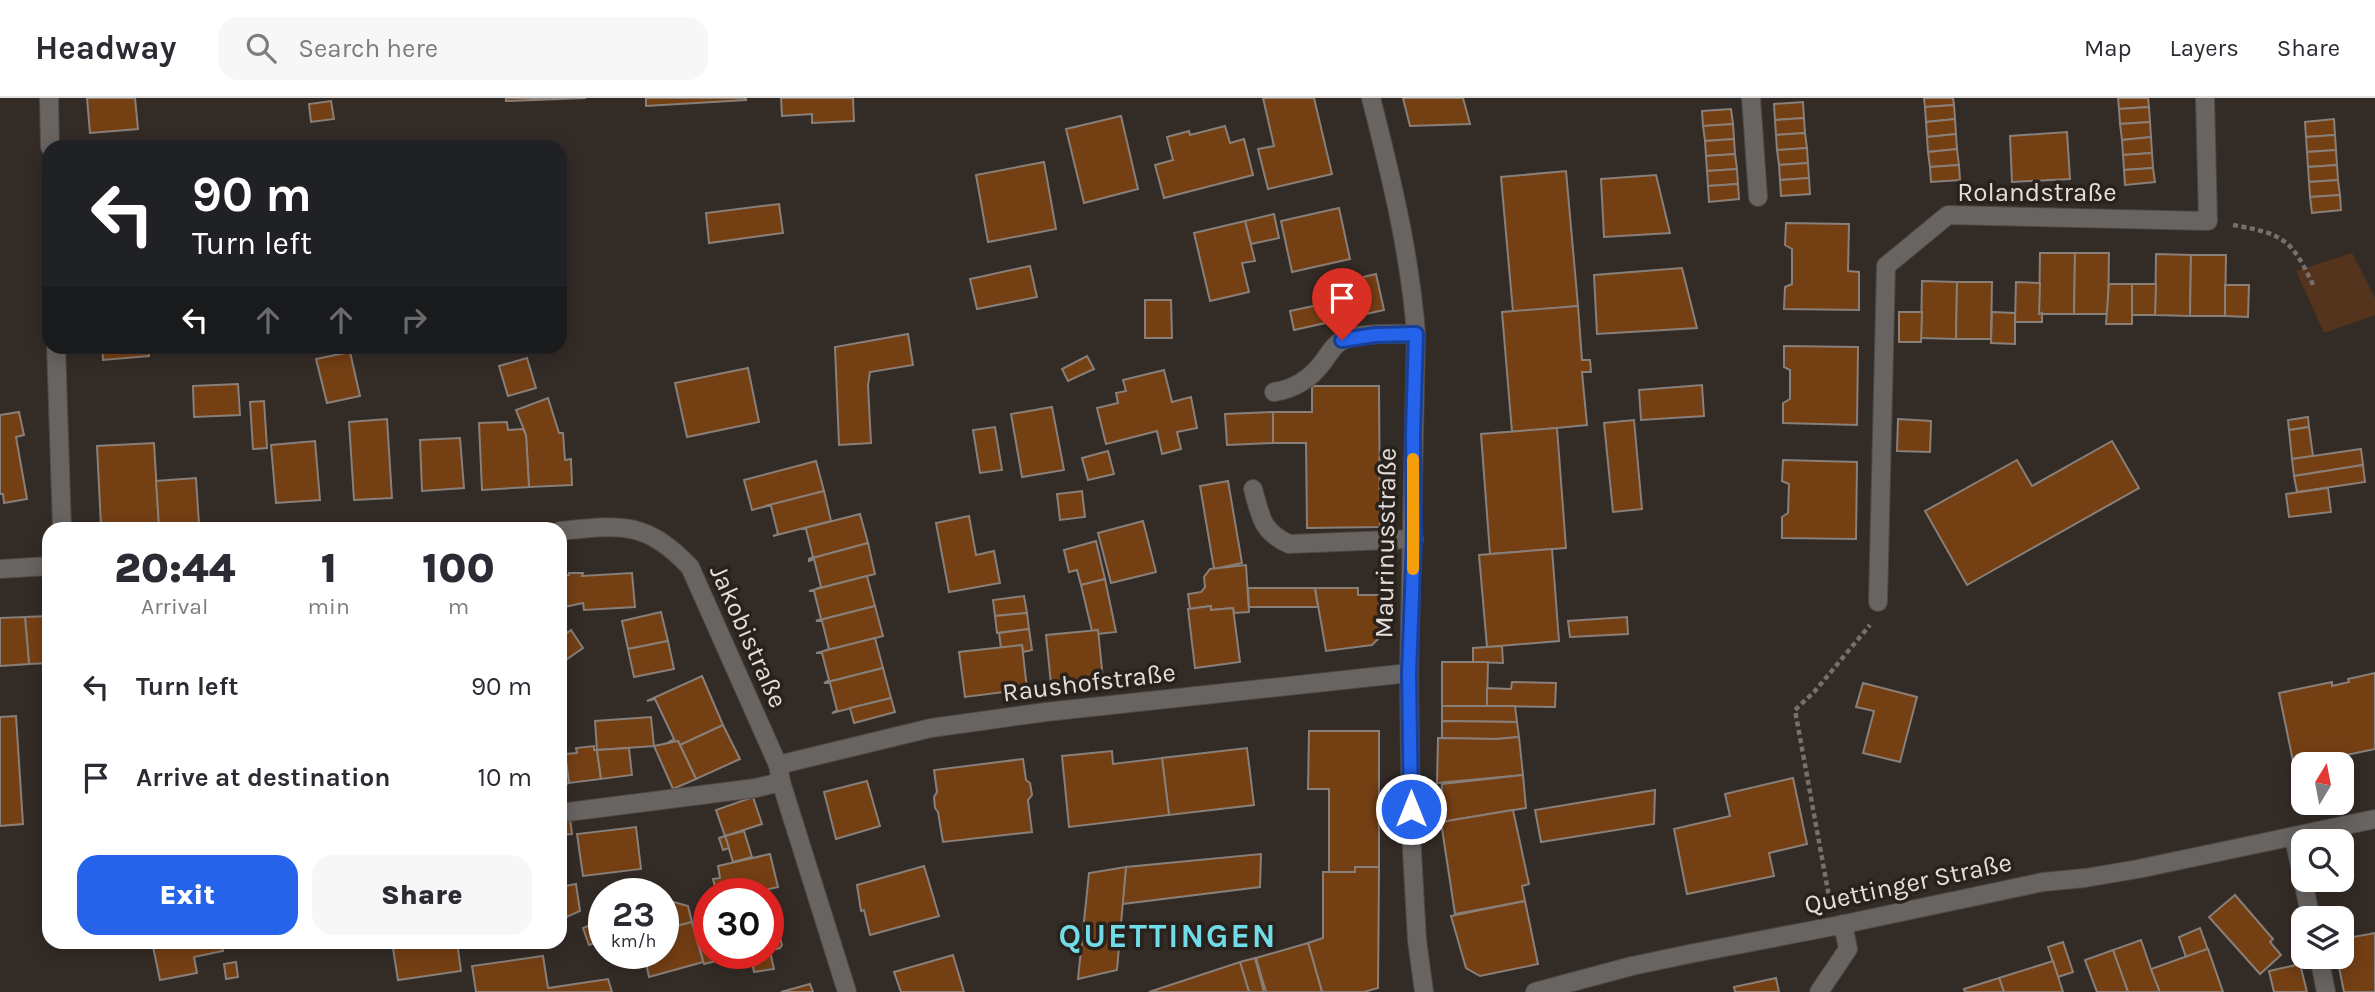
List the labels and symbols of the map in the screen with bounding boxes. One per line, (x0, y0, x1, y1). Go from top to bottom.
street label: Rolandstraße (1957, 177, 2117, 208)
pin (1312, 268, 1372, 340)
street label: Maurinusstraße (1368, 447, 1403, 639)
street label: Jakobistraße (703, 560, 794, 713)
street label: Raushofstraße (1001, 656, 1177, 709)
north arrow (2291, 752, 2354, 816)
position arrow (1374, 772, 1448, 846)
street label: Quettinger Straße (1802, 846, 2015, 921)
speed limit sign: 30 (693, 878, 784, 969)
district label: QUETTINGEN (1059, 917, 1277, 955)

